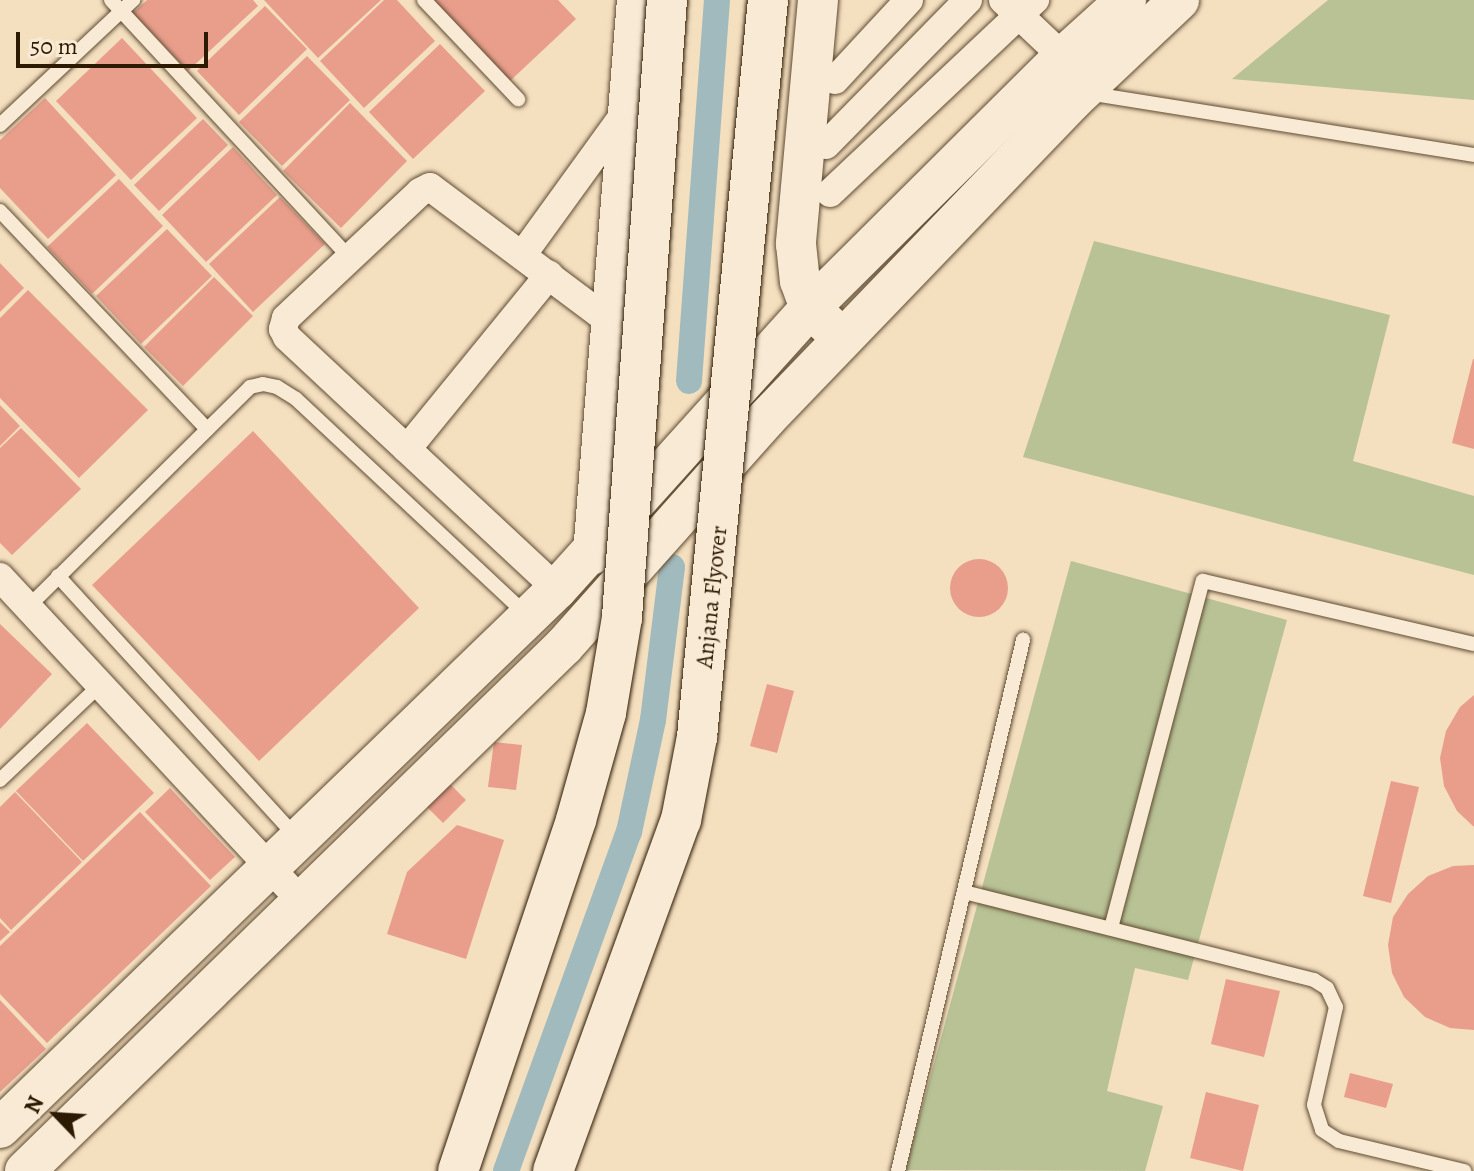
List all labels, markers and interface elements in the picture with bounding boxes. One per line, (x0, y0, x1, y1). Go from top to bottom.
scale bar (20, 16, 212, 66)
text: 50 m (30, 30, 78, 62)
street label: Anjana Flyover (690, 524, 734, 670)
north arrow (16, 1075, 96, 1155)
text: N (17, 1091, 51, 1118)

